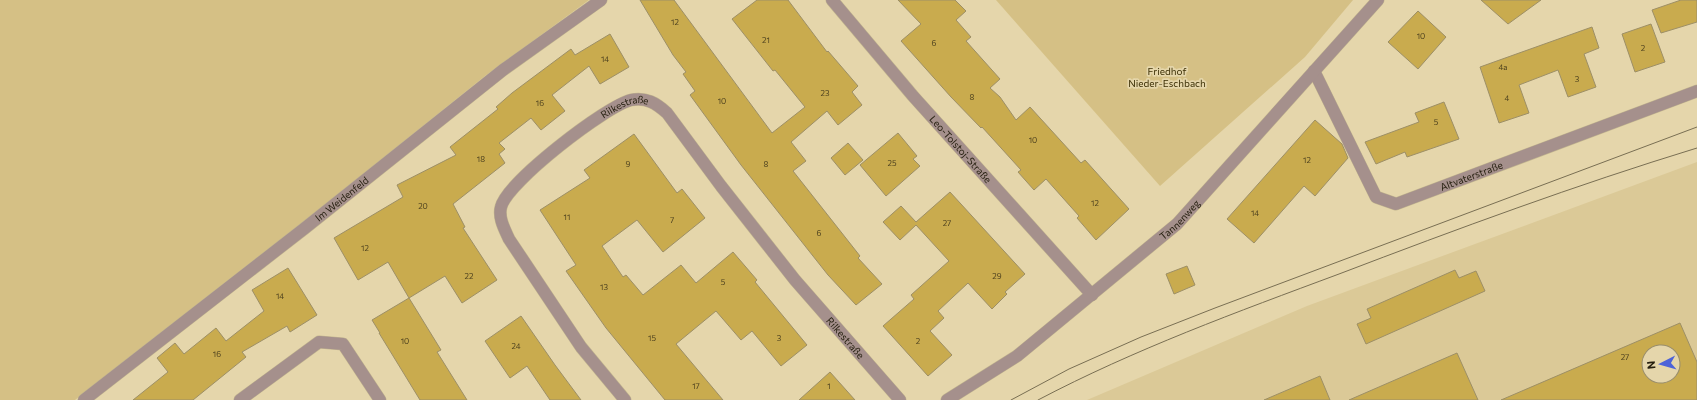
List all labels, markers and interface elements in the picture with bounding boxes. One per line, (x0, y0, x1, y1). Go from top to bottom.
house number: 12 (671, 17, 679, 27)
house number: 10 (1417, 31, 1425, 41)
house number: 21 (762, 35, 770, 45)
house number: 6 (932, 38, 937, 48)
house number: 2 (1641, 43, 1646, 53)
house number: 14 (601, 54, 609, 64)
house number: 4a (1499, 62, 1507, 72)
park label: Friedhof Nieder-Eschbach (1128, 65, 1206, 89)
house number: 3 (1575, 74, 1580, 84)
house number: 23 (821, 88, 830, 98)
house number: 8 (970, 92, 975, 102)
street label: Rilkestraße (598, 93, 650, 121)
house number: 4 (1505, 93, 1510, 103)
house number: 10 (718, 96, 726, 106)
house number: 16 (536, 98, 544, 108)
street label: Leo-Tolstoj-Straße (927, 113, 994, 185)
house number: 5 (1434, 117, 1439, 127)
house number: 10 (1029, 135, 1037, 145)
house number: 18 (477, 154, 485, 164)
house number: 12 (1303, 155, 1311, 165)
house number: 25 (887, 158, 897, 168)
house number: 9 (626, 159, 631, 169)
house number: 8 (764, 159, 769, 169)
street label: Altvaterstraße (1438, 159, 1504, 193)
street label: Im Weidenfeld (313, 174, 371, 224)
street label: Tannenweg (1157, 197, 1202, 242)
house number: 12 (1091, 198, 1099, 208)
house number: 20 (418, 201, 428, 211)
house number: 14 (1251, 208, 1259, 218)
house number: 11 (564, 212, 570, 222)
house number: 7 (670, 215, 674, 225)
house number: 27 (943, 218, 951, 228)
house number: 6 (817, 228, 822, 238)
house number: 12 (361, 243, 369, 253)
house number: 22 (465, 271, 474, 281)
house number: 29 (992, 271, 1002, 281)
house number: 5 (721, 277, 726, 287)
house number: 13 (600, 282, 608, 292)
house number: 14 (276, 291, 284, 301)
street label: Rilkestraße (824, 314, 867, 361)
house number: 15 (648, 333, 656, 343)
house number: 3 (777, 333, 782, 343)
house number: 10 (401, 336, 409, 346)
house number: 2 (916, 336, 921, 346)
house number: 24 (511, 341, 521, 351)
north arrow (1641, 344, 1681, 384)
house number: 16 (213, 349, 221, 359)
house number: 27 (1621, 352, 1629, 362)
text: N (1644, 360, 1657, 370)
house number: 17 (692, 381, 700, 391)
house number: 1 (827, 381, 831, 391)

